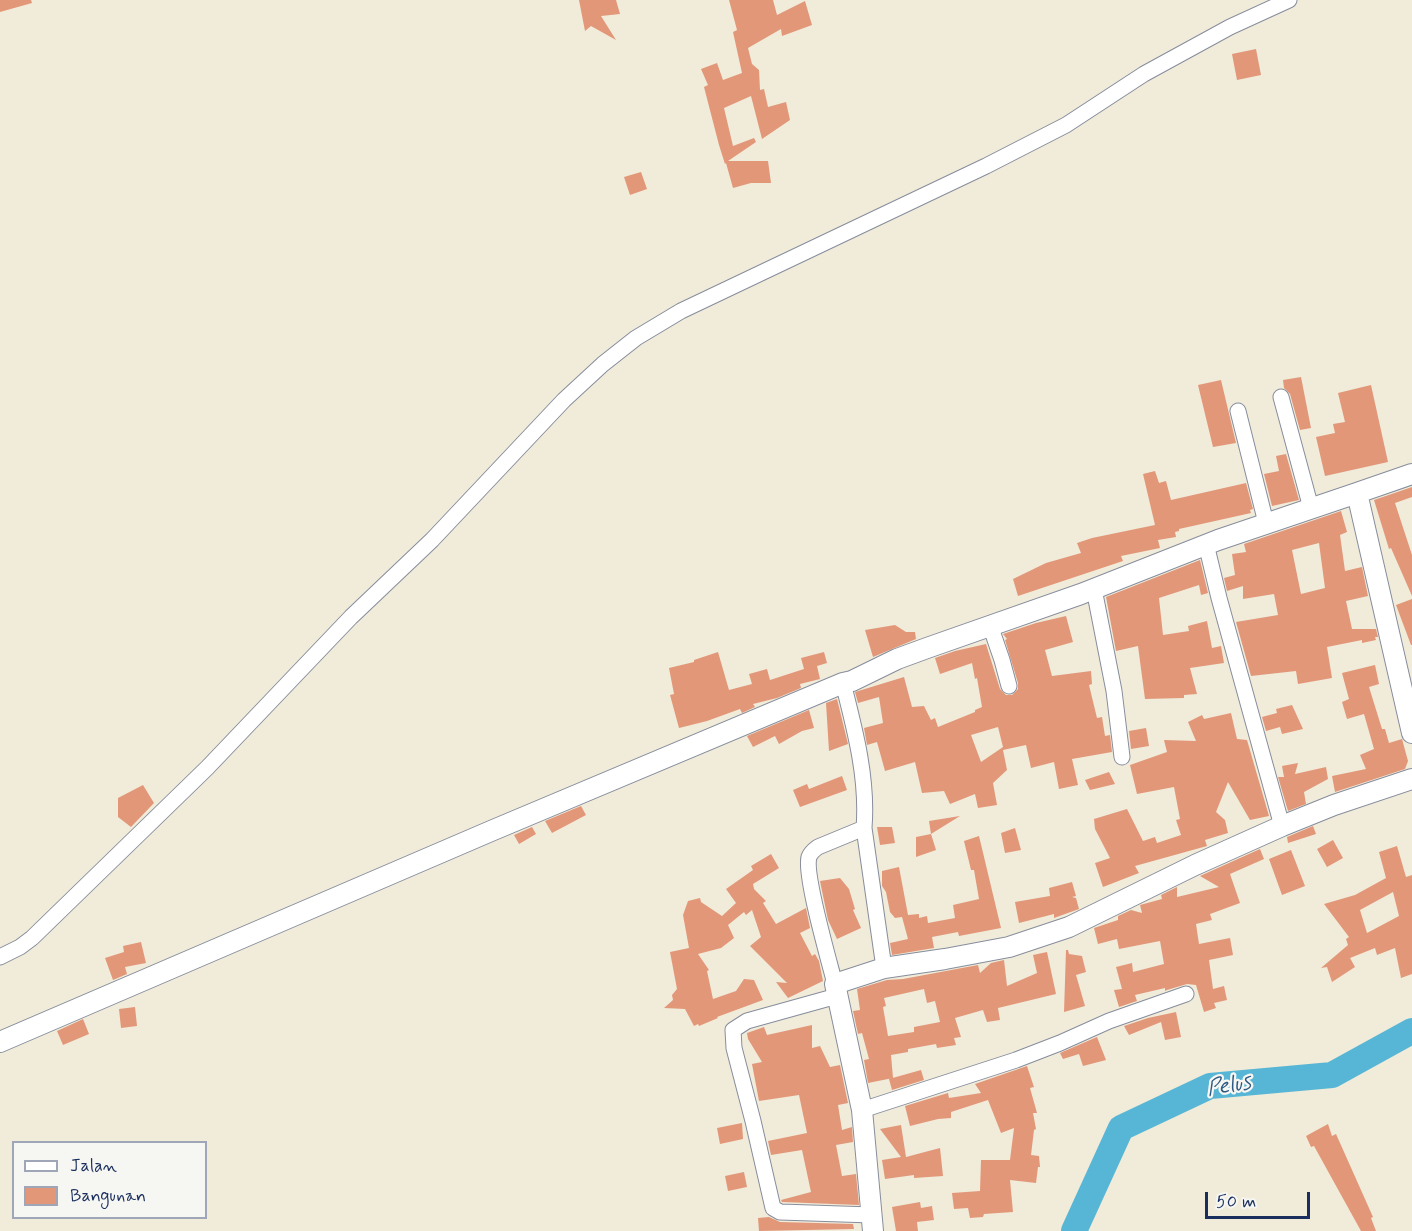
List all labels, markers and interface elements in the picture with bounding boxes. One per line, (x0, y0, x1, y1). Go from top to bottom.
water label: Pelus (1205, 1071, 1253, 1103)
legend (12, 1141, 207, 1219)
text: Jalan (70, 1154, 117, 1178)
scale bar (1208, 1180, 1313, 1218)
text: Bangunan (70, 1184, 146, 1208)
text: 50 m (1216, 1190, 1256, 1214)

